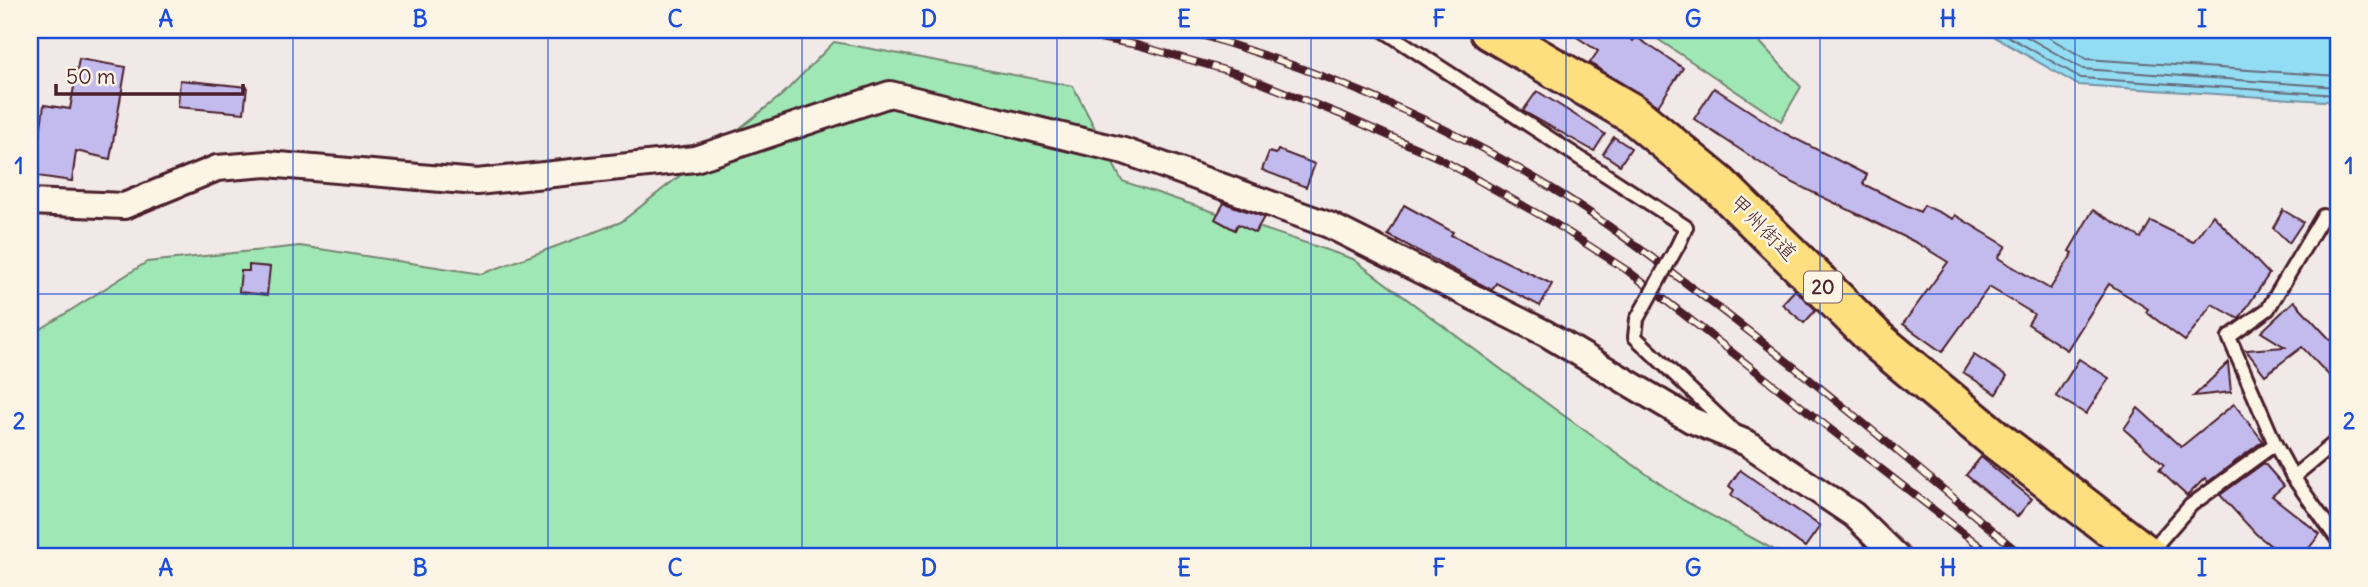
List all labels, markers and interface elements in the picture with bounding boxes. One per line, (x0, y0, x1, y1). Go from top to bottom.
text: A (159, 4, 174, 33)
text: B (412, 4, 428, 33)
text: C (667, 4, 683, 33)
text: D (921, 4, 937, 33)
text: E (1177, 4, 1191, 33)
text: F (1432, 4, 1446, 33)
text: G (1685, 4, 1701, 33)
text: H (1940, 4, 1956, 33)
text: I (2197, 4, 2207, 33)
scale bar (56, 52, 243, 96)
text: 50 m (66, 63, 115, 90)
text: 1 (14, 151, 24, 180)
text: 1 (2344, 151, 2354, 180)
street label: 甲州街道 (1724, 189, 1803, 267)
road number: 20 (1804, 272, 1842, 302)
text: 2 (13, 406, 26, 435)
text: 2 (2343, 406, 2356, 435)
text: A (159, 553, 174, 582)
text: B (412, 553, 428, 582)
text: C (667, 553, 683, 582)
text: D (921, 553, 937, 582)
text: E (1177, 553, 1191, 582)
text: F (1432, 553, 1446, 582)
text: G (1685, 553, 1701, 582)
text: H (1940, 553, 1956, 582)
text: I (2197, 553, 2207, 582)

